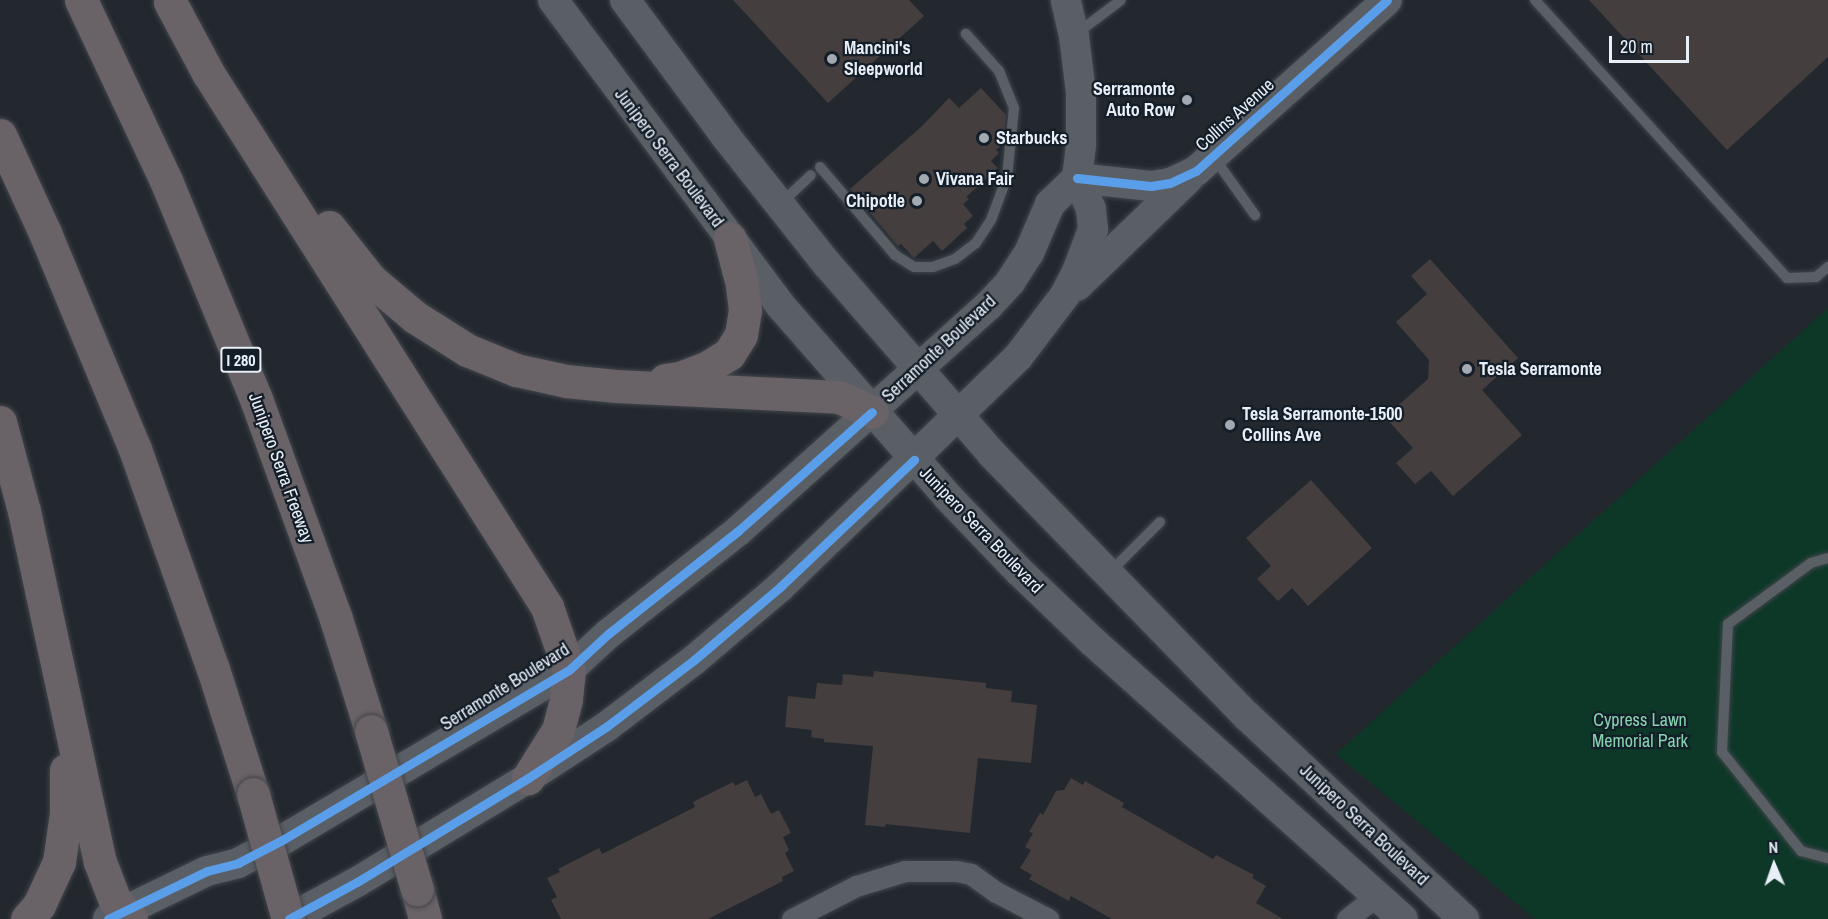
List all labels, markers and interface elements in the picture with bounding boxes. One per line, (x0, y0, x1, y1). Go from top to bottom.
scale bar (1612, 24, 1692, 62)
text: 20 m (1620, 34, 1653, 59)
place label: Mancini's Sleepworld (844, 38, 923, 80)
marker: Mancini's Sleepworld (825, 52, 839, 66)
street label: Collins Avenue (1191, 74, 1279, 156)
place label: Serramonte Auto Row (1093, 79, 1175, 122)
street label: Junipero Serra Boulevard (610, 84, 728, 232)
marker: Serramonte Auto Row (1180, 93, 1194, 107)
place label: Starbucks (996, 127, 1067, 149)
marker: Starbucks (977, 131, 991, 145)
place label: Vivana Fair (936, 168, 1014, 190)
marker: Vivana Fair (917, 172, 931, 186)
place label: Chipotle (846, 190, 905, 212)
marker: Chipotle (910, 194, 924, 208)
street label: Serramonte Boulevard (878, 291, 1000, 407)
road number: I 280 (220, 347, 262, 373)
place label: Tesla Serramonte (1479, 358, 1602, 380)
marker: Tesla Serramonte (1460, 362, 1474, 376)
street label: Junipero Serra Freeway (244, 390, 318, 546)
place label: Tesla Serramonte-1500 Collins Ave (1242, 404, 1403, 446)
marker: Tesla Serramonte-1500 Collins Ave (1223, 418, 1237, 432)
street label: Junipero Serra Boulevard (915, 462, 1047, 598)
street label: Serramonte Boulevard (437, 639, 573, 735)
park label: Cypress Lawn Memorial Park (1592, 710, 1688, 752)
street label: Junipero Serra Boulevard (1295, 760, 1433, 890)
north arrow (1744, 835, 1804, 895)
text: N (1768, 836, 1778, 858)

